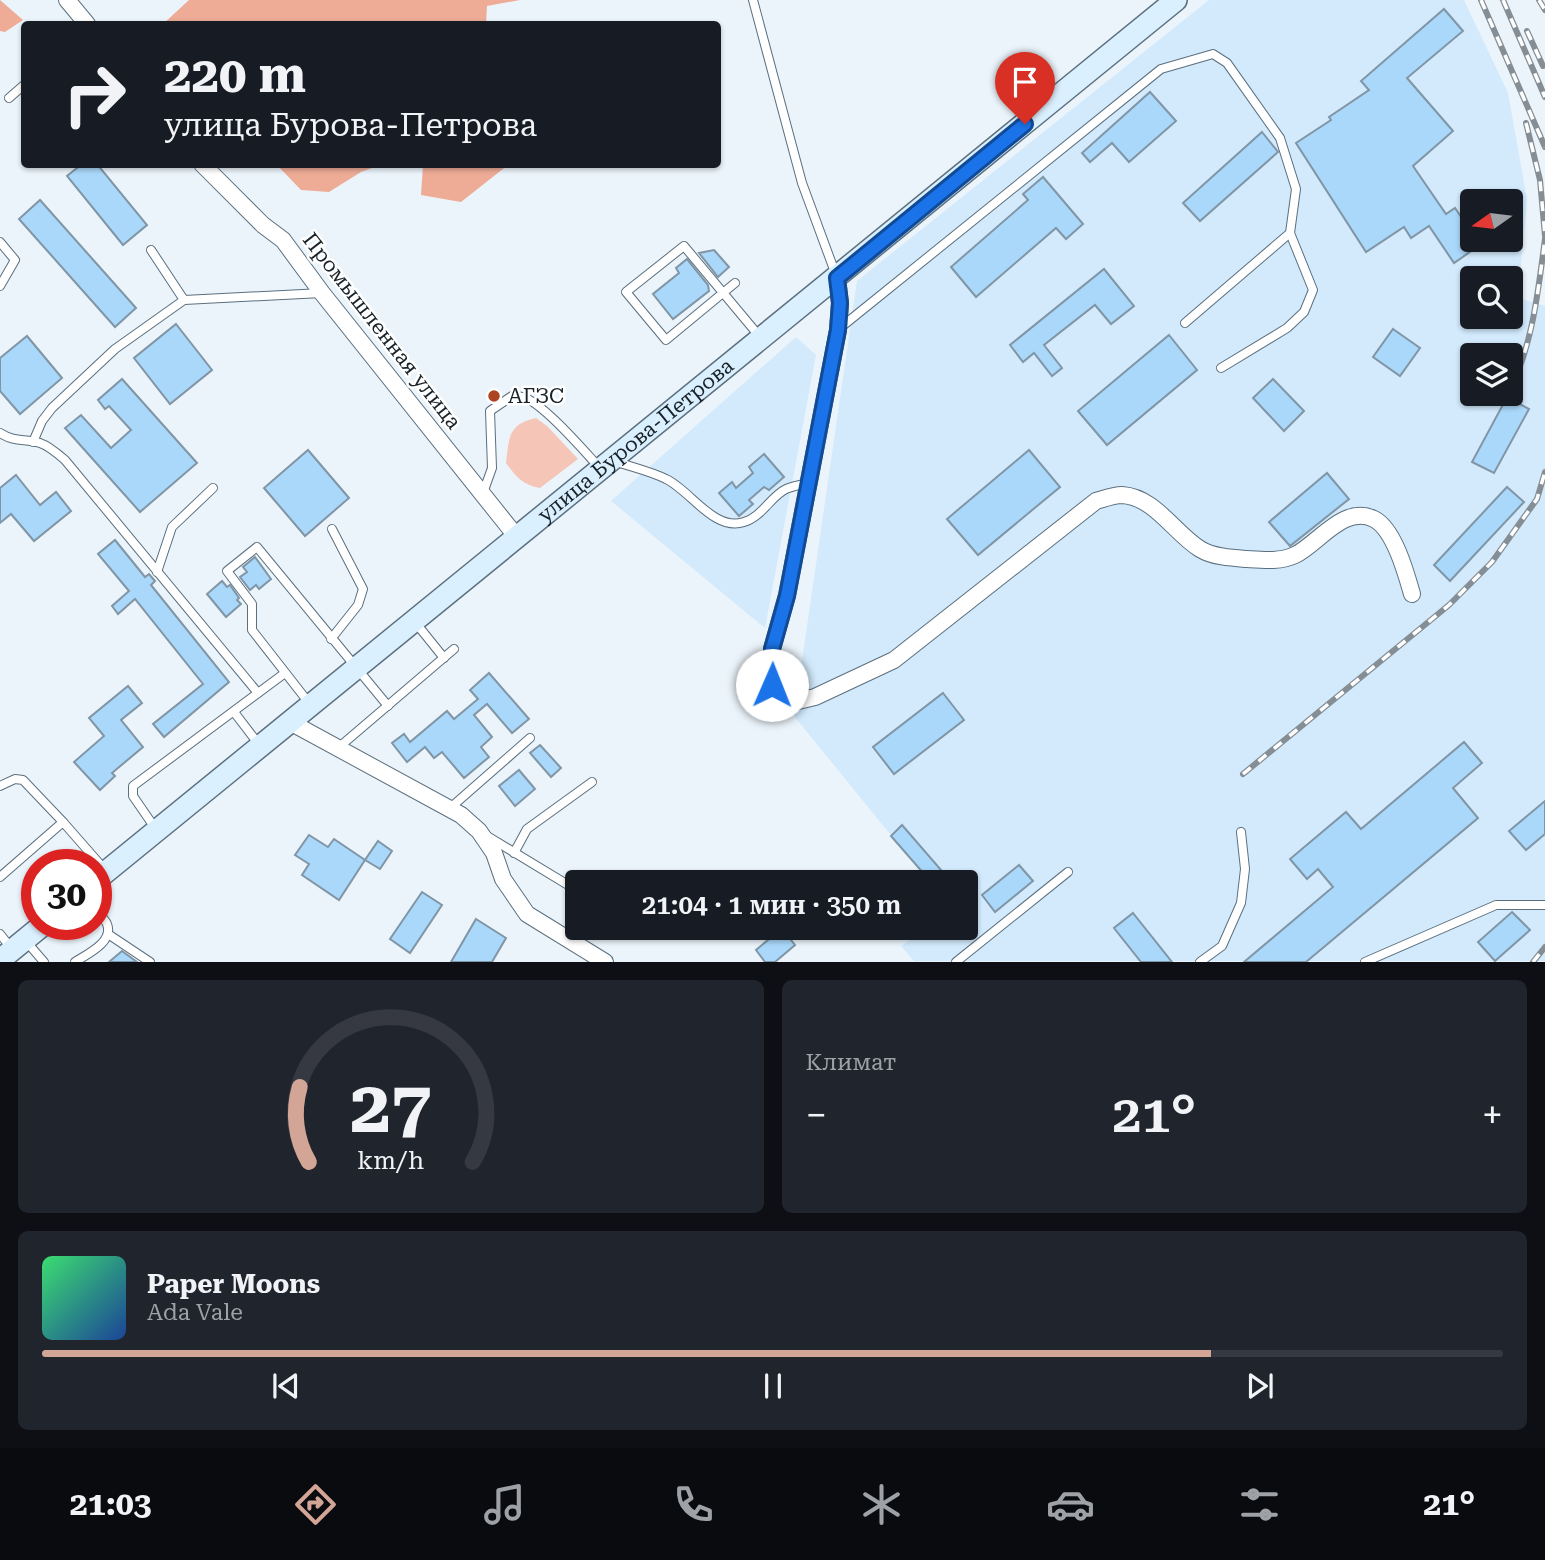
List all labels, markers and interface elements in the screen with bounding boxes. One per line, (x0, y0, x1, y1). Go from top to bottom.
text: 220 m (164, 47, 306, 104)
icon: right (49, 49, 140, 140)
pin (995, 52, 1055, 124)
icon: arrive (1006, 63, 1044, 101)
text: улица Бурова-Петрова (164, 106, 537, 144)
north arrow (1460, 189, 1522, 252)
map controls (1460, 189, 1523, 406)
street label: Промышленная улица (298, 228, 466, 434)
button: search (1460, 266, 1523, 329)
button: layers (1460, 343, 1523, 406)
street label: улица Бурова-Петрова (533, 353, 739, 527)
place label: АГЗС (508, 384, 564, 408)
marker: АГЗС (486, 388, 502, 404)
position arrow (735, 648, 809, 722)
speed limit sign: 30 (21, 849, 112, 940)
text: 21:04 · 1 мин · 350 m (642, 890, 901, 920)
text: Климат (806, 1049, 896, 1076)
text: 27 (350, 1066, 432, 1151)
text: 21° (1112, 1084, 1196, 1145)
text: − (806, 1093, 827, 1137)
text: + (1482, 1093, 1503, 1137)
text: km/h (357, 1146, 424, 1175)
text: Paper Moons (147, 1269, 320, 1299)
text: Ada Vale (147, 1299, 243, 1326)
icon: previous (267, 1367, 305, 1405)
icon: pause (754, 1367, 792, 1405)
icon: next (1241, 1367, 1279, 1405)
icon: directions (291, 1480, 340, 1529)
icon: music (480, 1480, 529, 1529)
icon: phone (669, 1480, 718, 1529)
icon: climate (857, 1480, 906, 1529)
icon: car (1046, 1480, 1095, 1529)
icon: filters (1235, 1480, 1284, 1529)
text: 21:03 (70, 1485, 152, 1523)
text: 21° (1423, 1485, 1475, 1523)

